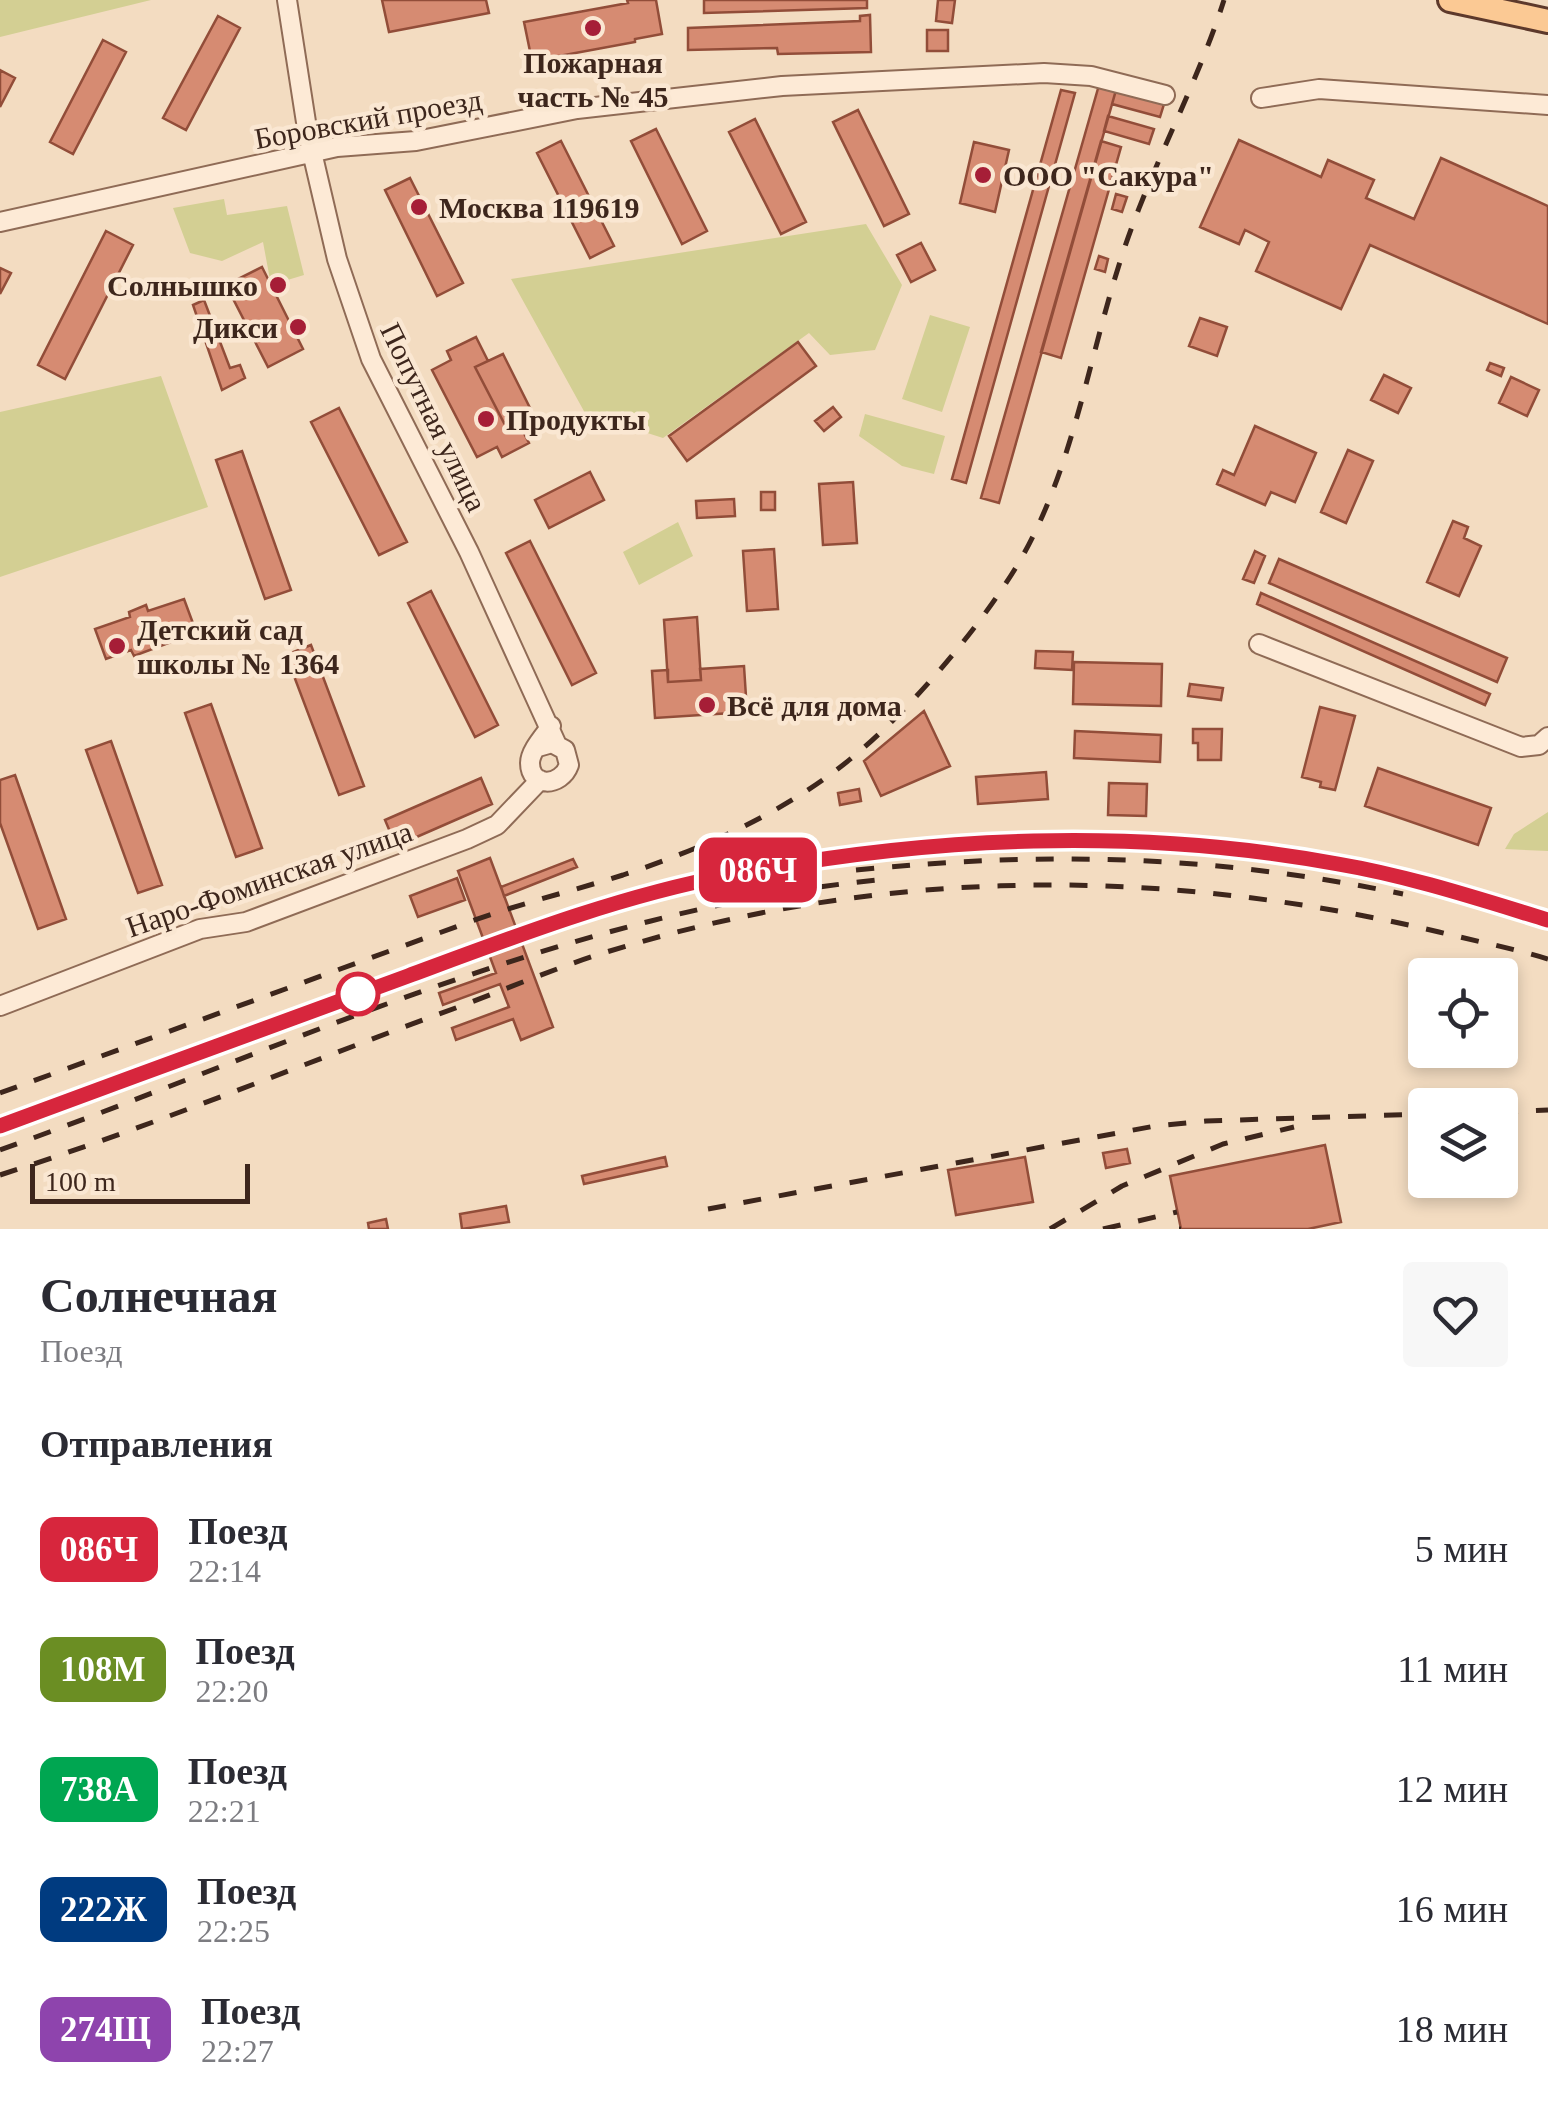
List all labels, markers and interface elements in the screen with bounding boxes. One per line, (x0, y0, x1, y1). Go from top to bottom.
marker: Пожарная часть № 45 (582, 17, 604, 39)
place label: Пожарная часть № 45 (518, 46, 668, 113)
street label: Боровский проезд (252, 83, 484, 155)
place label: ООО "Сакура" (1003, 159, 1214, 192)
marker: ООО "Сакура" (972, 164, 994, 186)
place label: Москва 119619 (439, 191, 640, 224)
marker: Москва 119619 (408, 196, 430, 218)
place label: Солнышко (107, 269, 258, 302)
marker: Солнышко (267, 274, 289, 296)
place label: Дикси (193, 311, 278, 344)
marker: Дикси (287, 316, 309, 338)
street label: Попутная улица (374, 317, 494, 517)
place label: Продукты (506, 403, 646, 436)
marker: Продукты (475, 408, 497, 430)
place label: Детский сад школы № 1364 (137, 613, 339, 680)
marker: Детский сад школы № 1364 (106, 635, 128, 657)
place label: Всё для дома (727, 689, 902, 722)
marker: Всё для дома (696, 694, 718, 716)
street label: Наро-Фоминская улица (122, 815, 416, 943)
line badge: 086Ч (688, 838, 828, 902)
text: 086Ч (719, 851, 797, 890)
map controls (1408, 958, 1518, 1198)
button: locate (1408, 958, 1518, 1068)
unlabelled marker (337, 973, 379, 1015)
button: layers (1408, 1088, 1518, 1198)
scale bar (30, 1159, 250, 1204)
text: 100 m (45, 1166, 116, 1197)
button: heart (1403, 1262, 1508, 1367)
text: Солнечная (40, 1269, 277, 1322)
text: Поезд (40, 1333, 122, 1369)
text: Отправления (40, 1423, 273, 1465)
text: Поезд (188, 1510, 287, 1552)
text: 5 мин (1415, 1528, 1508, 1570)
text: 086Ч (60, 1530, 138, 1569)
text: 22:14 (188, 1553, 261, 1589)
text: Поезд (196, 1630, 295, 1672)
text: 11 мин (1397, 1648, 1508, 1690)
text: 108М (60, 1650, 146, 1689)
text: 22:20 (196, 1673, 268, 1709)
text: Поезд (188, 1750, 287, 1792)
text: 12 мин (1396, 1768, 1508, 1810)
text: 738А (60, 1770, 138, 1809)
text: 22:21 (188, 1793, 261, 1829)
text: Поезд (197, 1870, 296, 1912)
text: 16 мин (1396, 1888, 1508, 1930)
text: 222Ж (60, 1890, 147, 1929)
text: 22:25 (197, 1913, 270, 1949)
text: Поезд (201, 1990, 300, 2032)
text: 18 мин (1396, 2008, 1508, 2050)
text: 274Щ (60, 2010, 151, 2049)
text: 22:27 (201, 2033, 274, 2069)

